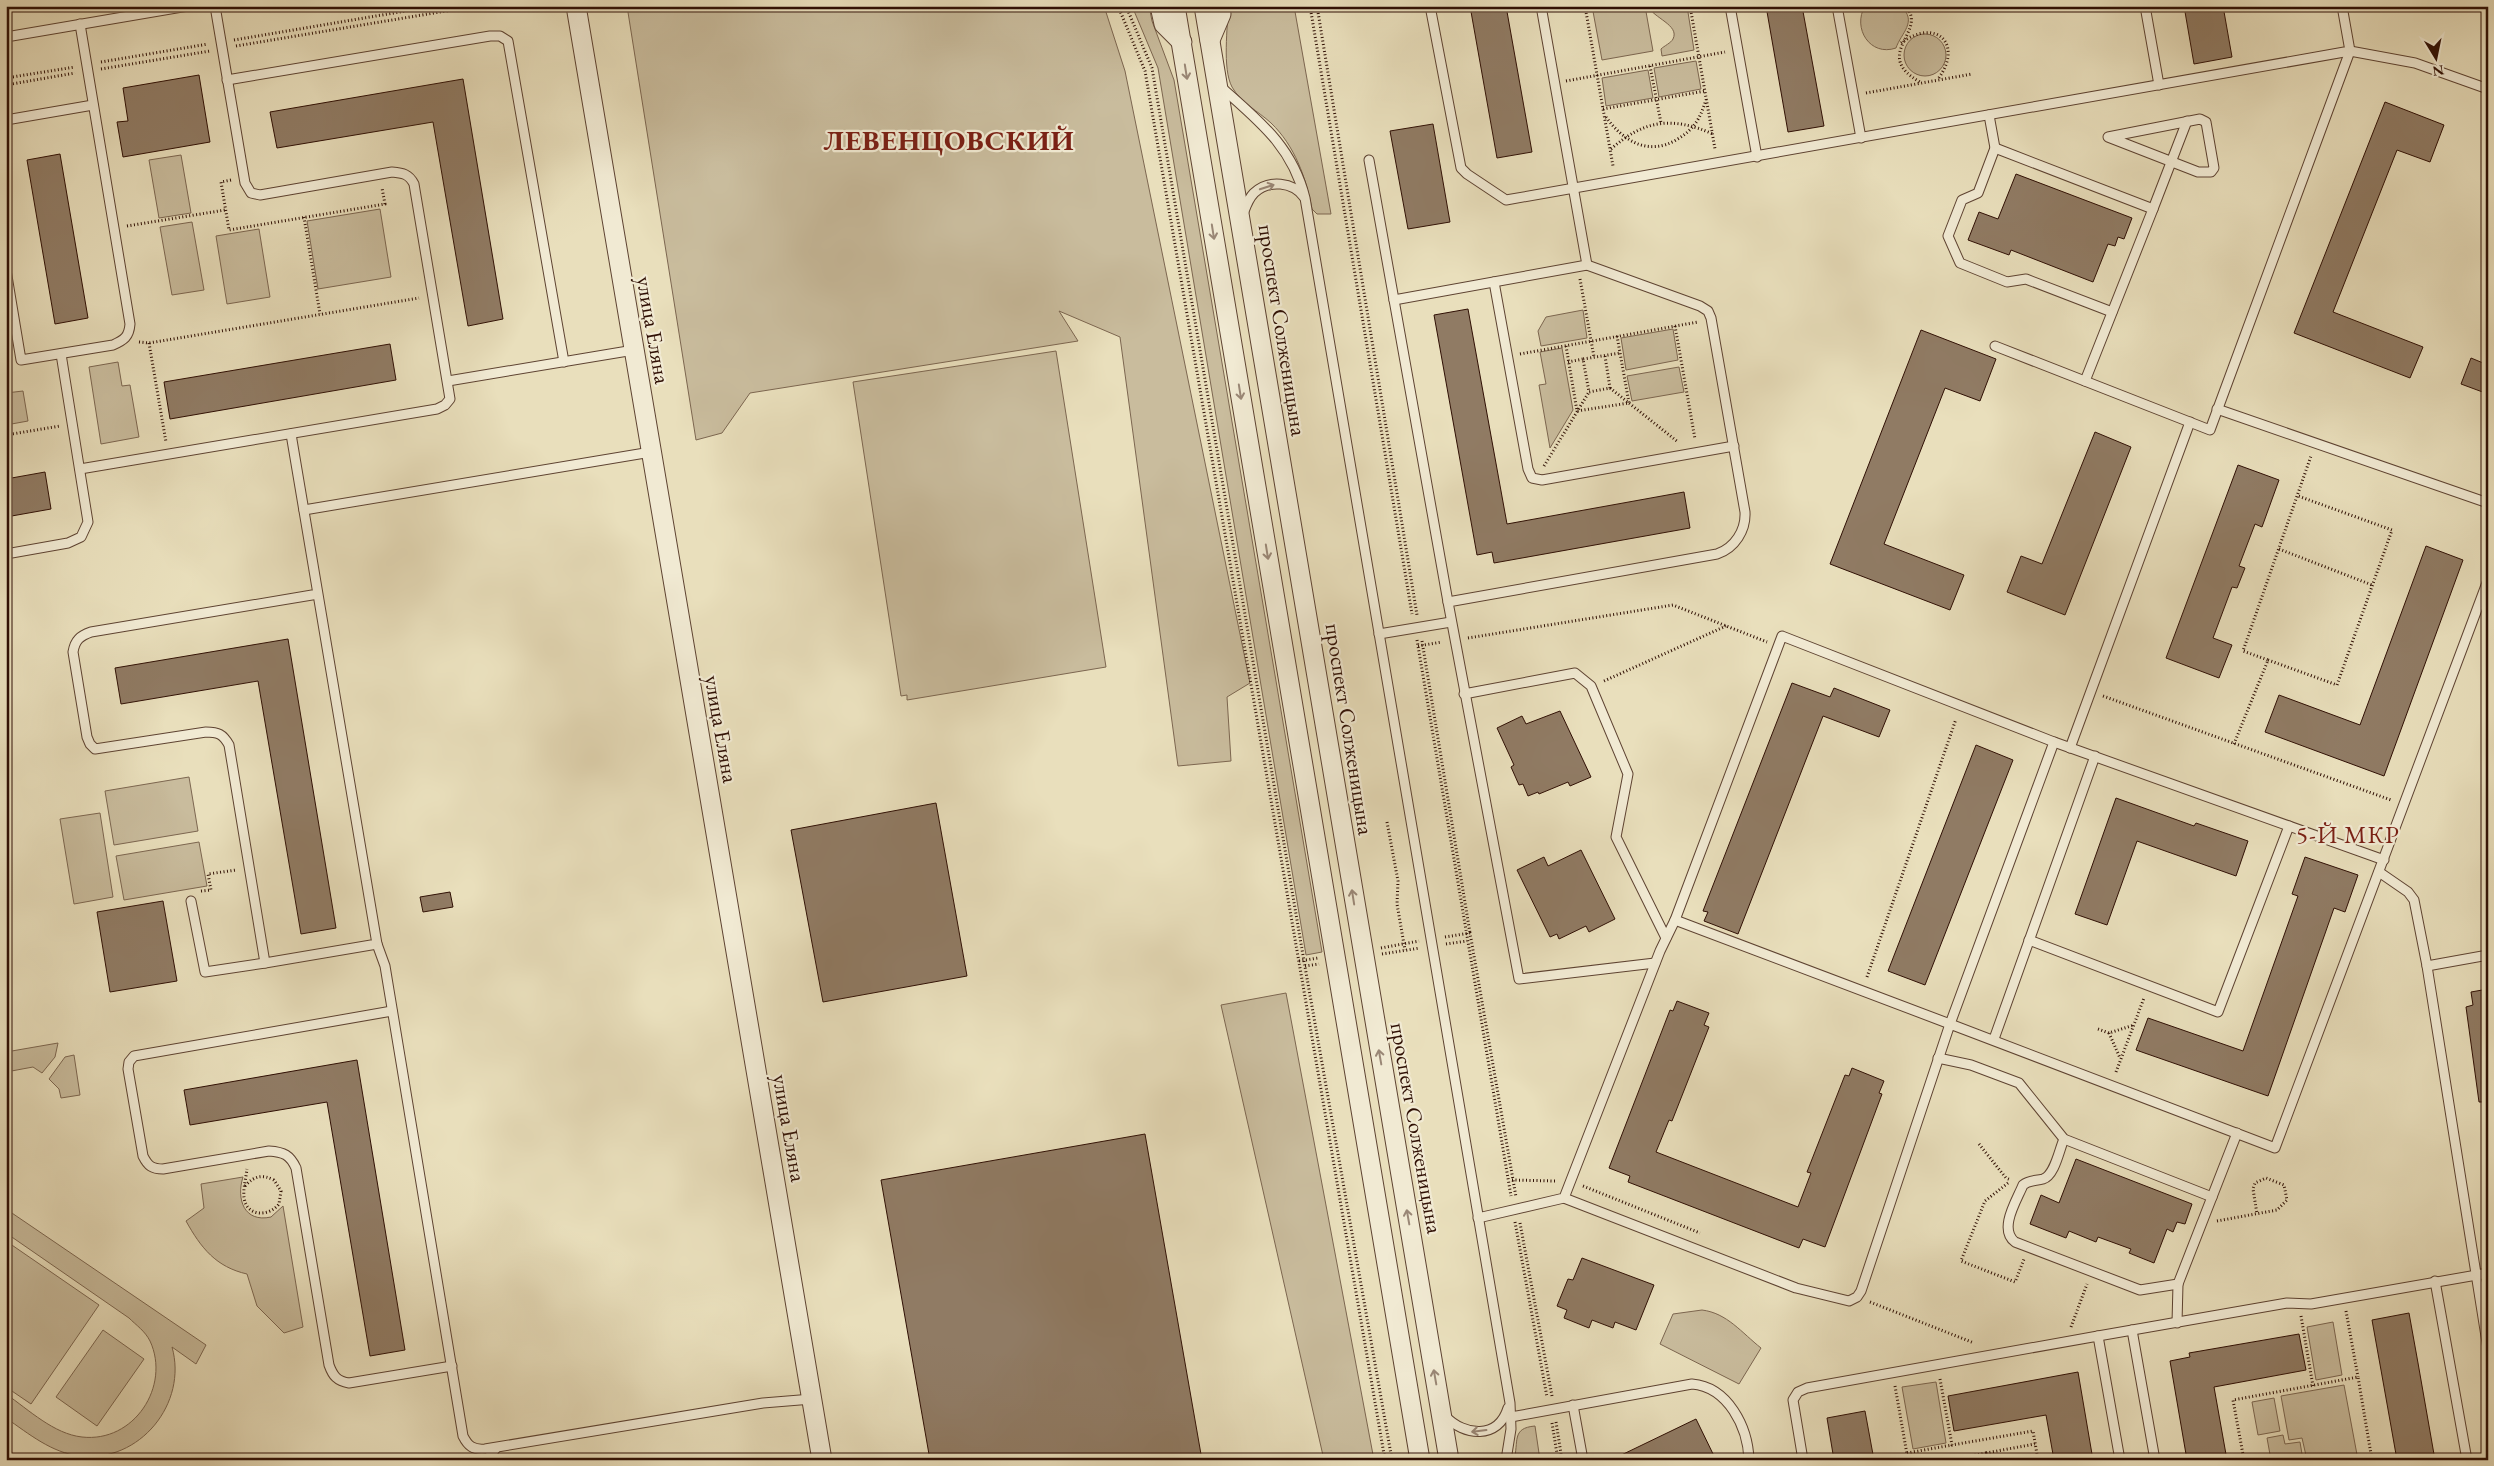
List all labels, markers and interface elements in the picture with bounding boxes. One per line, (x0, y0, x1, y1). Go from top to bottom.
north arrow (2412, 32, 2462, 82)
text: N (2430, 61, 2445, 81)
one-way arrow (1182, 63, 1192, 79)
district label: ЛЕВЕНЦОВСКИЙ (823, 122, 1075, 158)
one-way arrow (1259, 182, 1274, 191)
street label: проспект Солженицына (1251, 222, 1314, 438)
one-way arrow (1209, 223, 1219, 239)
street label: улица Еляна (630, 274, 677, 386)
one-way arrow (1235, 384, 1245, 400)
one-way arrow (1262, 544, 1272, 560)
street label: проспект Солженицына (1318, 621, 1381, 837)
street label: улица Еляна (698, 673, 745, 785)
district label: 5-Й МКР (2296, 818, 2400, 850)
one-way arrow (1348, 889, 1358, 905)
street label: проспект Солженицына (1384, 1020, 1449, 1236)
one-way arrow (1375, 1049, 1385, 1065)
street label: улица Еляна (766, 1072, 813, 1184)
one-way arrow (1402, 1209, 1412, 1225)
one-way arrow (1430, 1370, 1440, 1386)
one-way arrow (1472, 1426, 1488, 1436)

